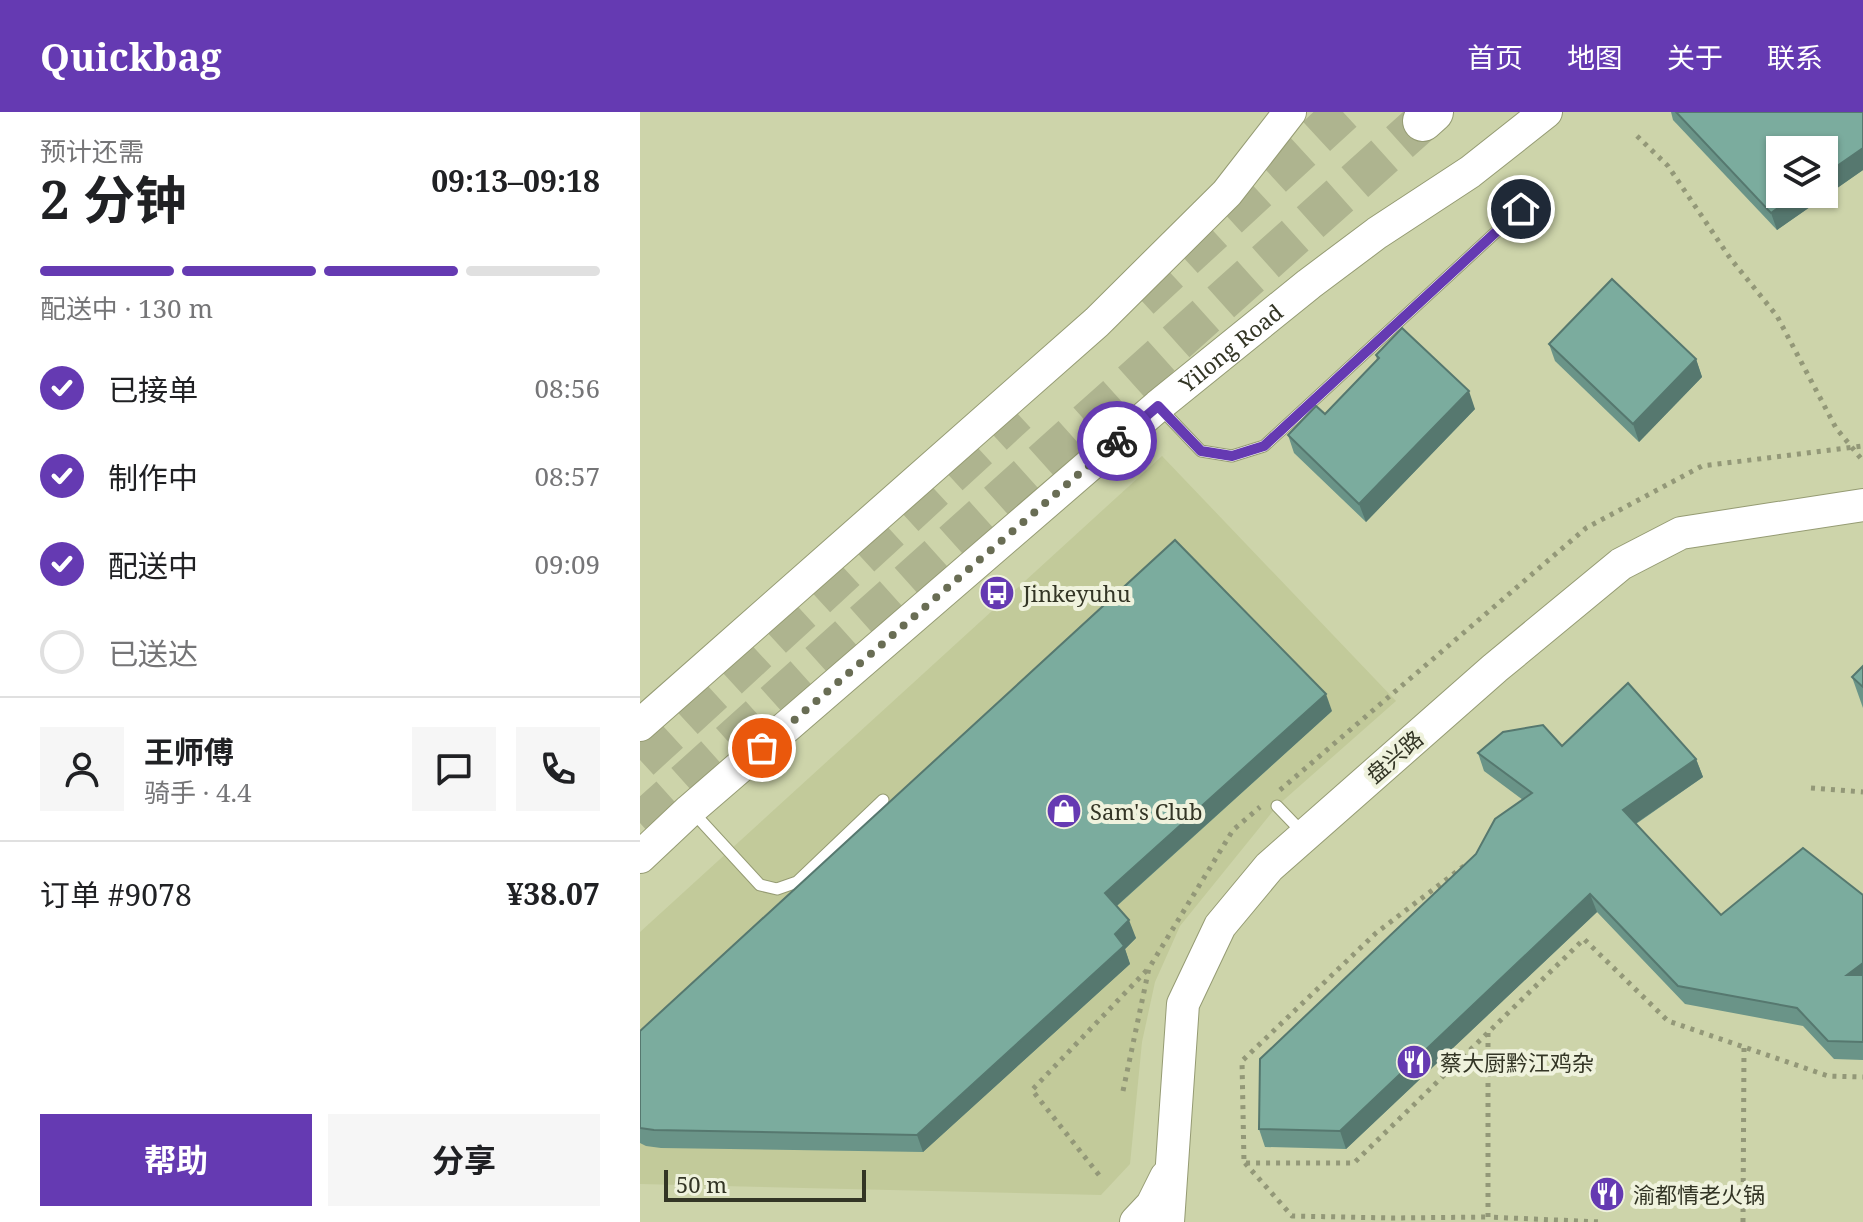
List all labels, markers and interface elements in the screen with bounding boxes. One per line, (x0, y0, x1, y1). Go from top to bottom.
text: Quickbag (40, 30, 222, 82)
text: 首页 (1467, 38, 1523, 76)
text: 地图 (1567, 38, 1623, 76)
text: 关于 (1667, 38, 1723, 76)
text: 联系 (1767, 38, 1823, 76)
text: 预计还需 (40, 133, 144, 169)
map controls (1766, 136, 1838, 208)
button: layers (1766, 136, 1838, 208)
text: 09:13–09:18 (431, 160, 600, 201)
text: 2 分钟 (40, 163, 187, 234)
pin (1487, 175, 1555, 243)
icon: home (1499, 187, 1543, 231)
text: 配送中 · 130 m (40, 290, 213, 326)
street label: Yilong Road (1172, 296, 1289, 399)
icon: check (40, 366, 84, 410)
text: 已接单 (108, 369, 198, 410)
text: 08:56 (534, 370, 600, 406)
courier (1077, 401, 1157, 481)
icon: bike (1095, 419, 1139, 463)
icon: check (40, 454, 84, 498)
text: 制作中 (108, 457, 198, 498)
text: 08:57 (534, 458, 600, 494)
icon: check (40, 542, 84, 586)
text: 配送中 (108, 545, 198, 586)
text: 09:09 (534, 546, 600, 582)
bus stop icon: Jinkeyuhu (978, 574, 1016, 612)
place label: Jinkeyuhu (1022, 578, 1131, 608)
text: 已送达 (108, 633, 198, 674)
pin (728, 714, 796, 782)
street label: 盘兴路 (1359, 723, 1429, 789)
icon: bag (740, 726, 784, 770)
button: person (40, 727, 124, 811)
button: chat (412, 727, 496, 811)
button: phone (516, 727, 600, 811)
text: 王师傅 (144, 731, 234, 772)
text: 骑手 · 4.4 (144, 774, 252, 810)
shop icon: Sam's Club (1045, 792, 1083, 830)
place label: Sam's Club (1090, 796, 1203, 826)
text: ¥38.07 (506, 873, 600, 914)
text: 订单 #9078 (40, 874, 192, 915)
restaurant icon: 蔡大厨黔江鸡杂 (1395, 1043, 1433, 1081)
place label: 蔡大厨黔江鸡杂 (1440, 1047, 1594, 1077)
button: 帮助 (40, 1114, 312, 1206)
button: 分享 (328, 1114, 600, 1206)
scale bar (664, 1166, 866, 1202)
text: 50 m (676, 1169, 727, 1199)
restaurant icon: 渝都情老火锅 (1588, 1175, 1626, 1213)
place label: 渝都情老火锅 (1633, 1179, 1765, 1209)

